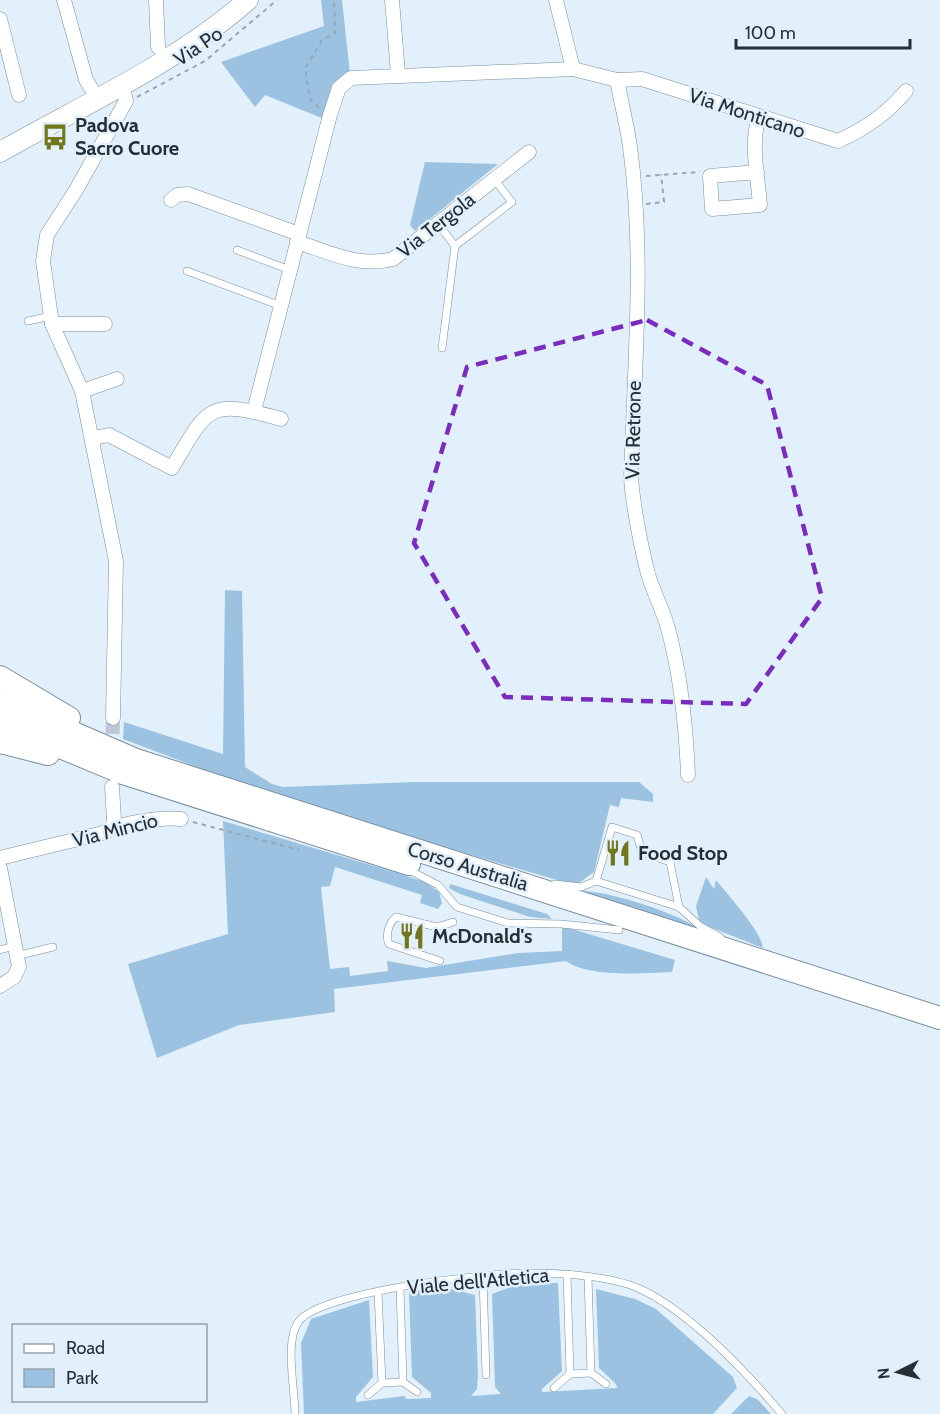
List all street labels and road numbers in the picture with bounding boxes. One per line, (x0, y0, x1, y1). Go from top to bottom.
street label: Via Po (169, 21, 227, 71)
street label: Via Monticano (686, 83, 808, 143)
street label: Via Tergola (392, 187, 480, 263)
street label: Via Retrone (620, 381, 646, 479)
street label: Via Mincio (70, 808, 160, 852)
street label: Corso Australia (405, 836, 532, 896)
street label: Viale dell'Atletica (406, 1263, 550, 1299)

